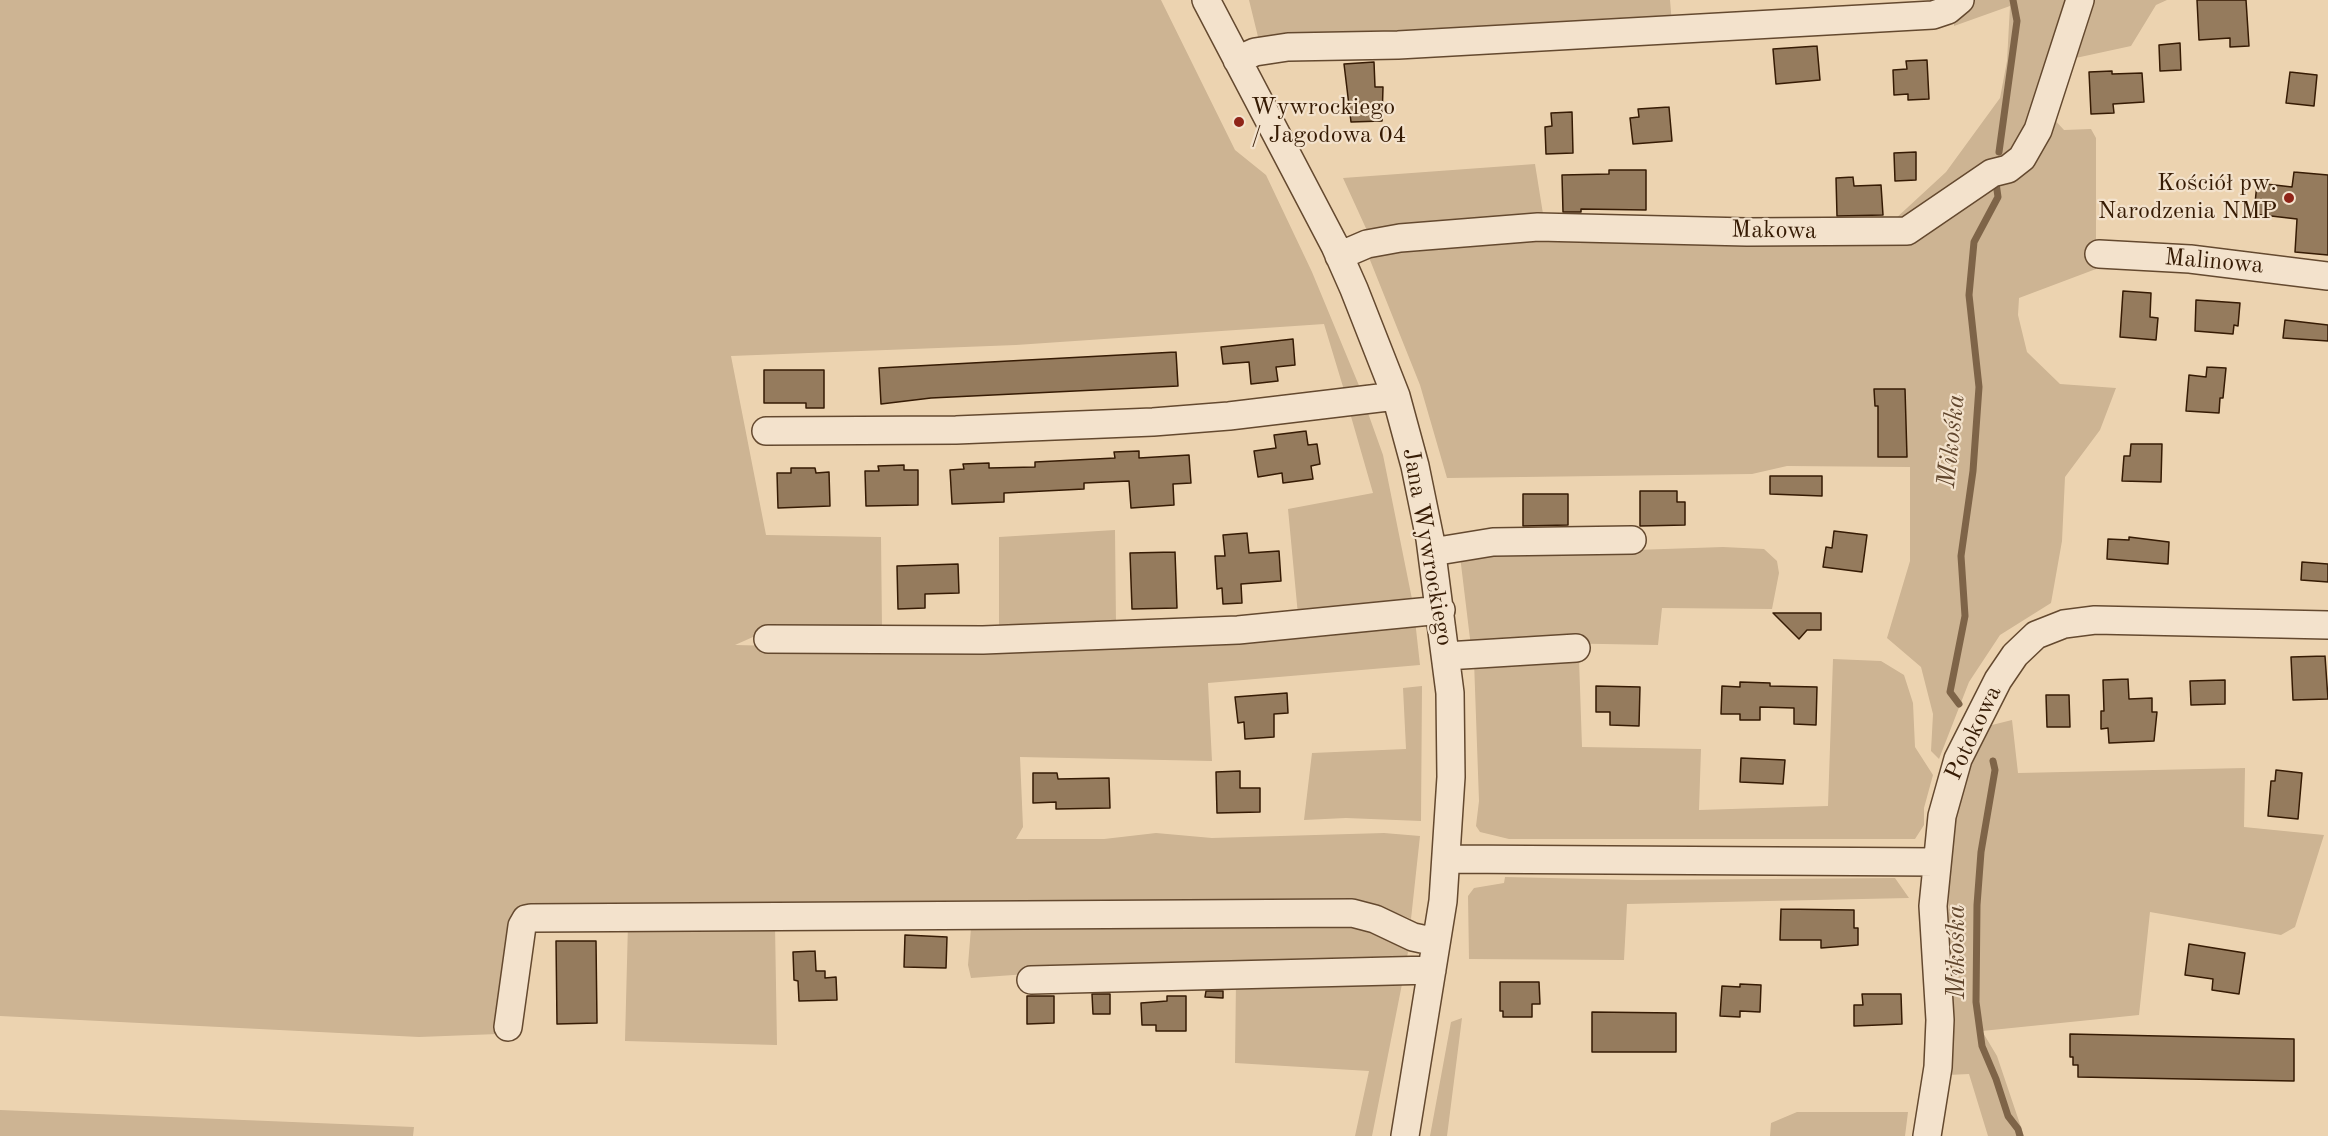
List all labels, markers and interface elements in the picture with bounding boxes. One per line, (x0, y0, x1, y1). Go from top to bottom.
place label: Wywrockiego / Jagodowa 04 (1251, 94, 1407, 150)
marker: Wywrockiego / Jagodowa 04 (1232, 115, 1246, 129)
place label: Kościół pw. Narodzenia NMP (2098, 170, 2277, 226)
marker: Kościół pw. Narodzenia NMP (2282, 191, 2296, 205)
street label: Makowa (1731, 216, 1817, 246)
street label: Malinowa (2163, 243, 2265, 281)
water label: Mikośka (1932, 392, 1972, 490)
street label: Jana Wywrockiego (1395, 446, 1459, 648)
street label: Potokowa (1940, 681, 2008, 785)
water label: Mikośka (1941, 905, 1973, 999)

